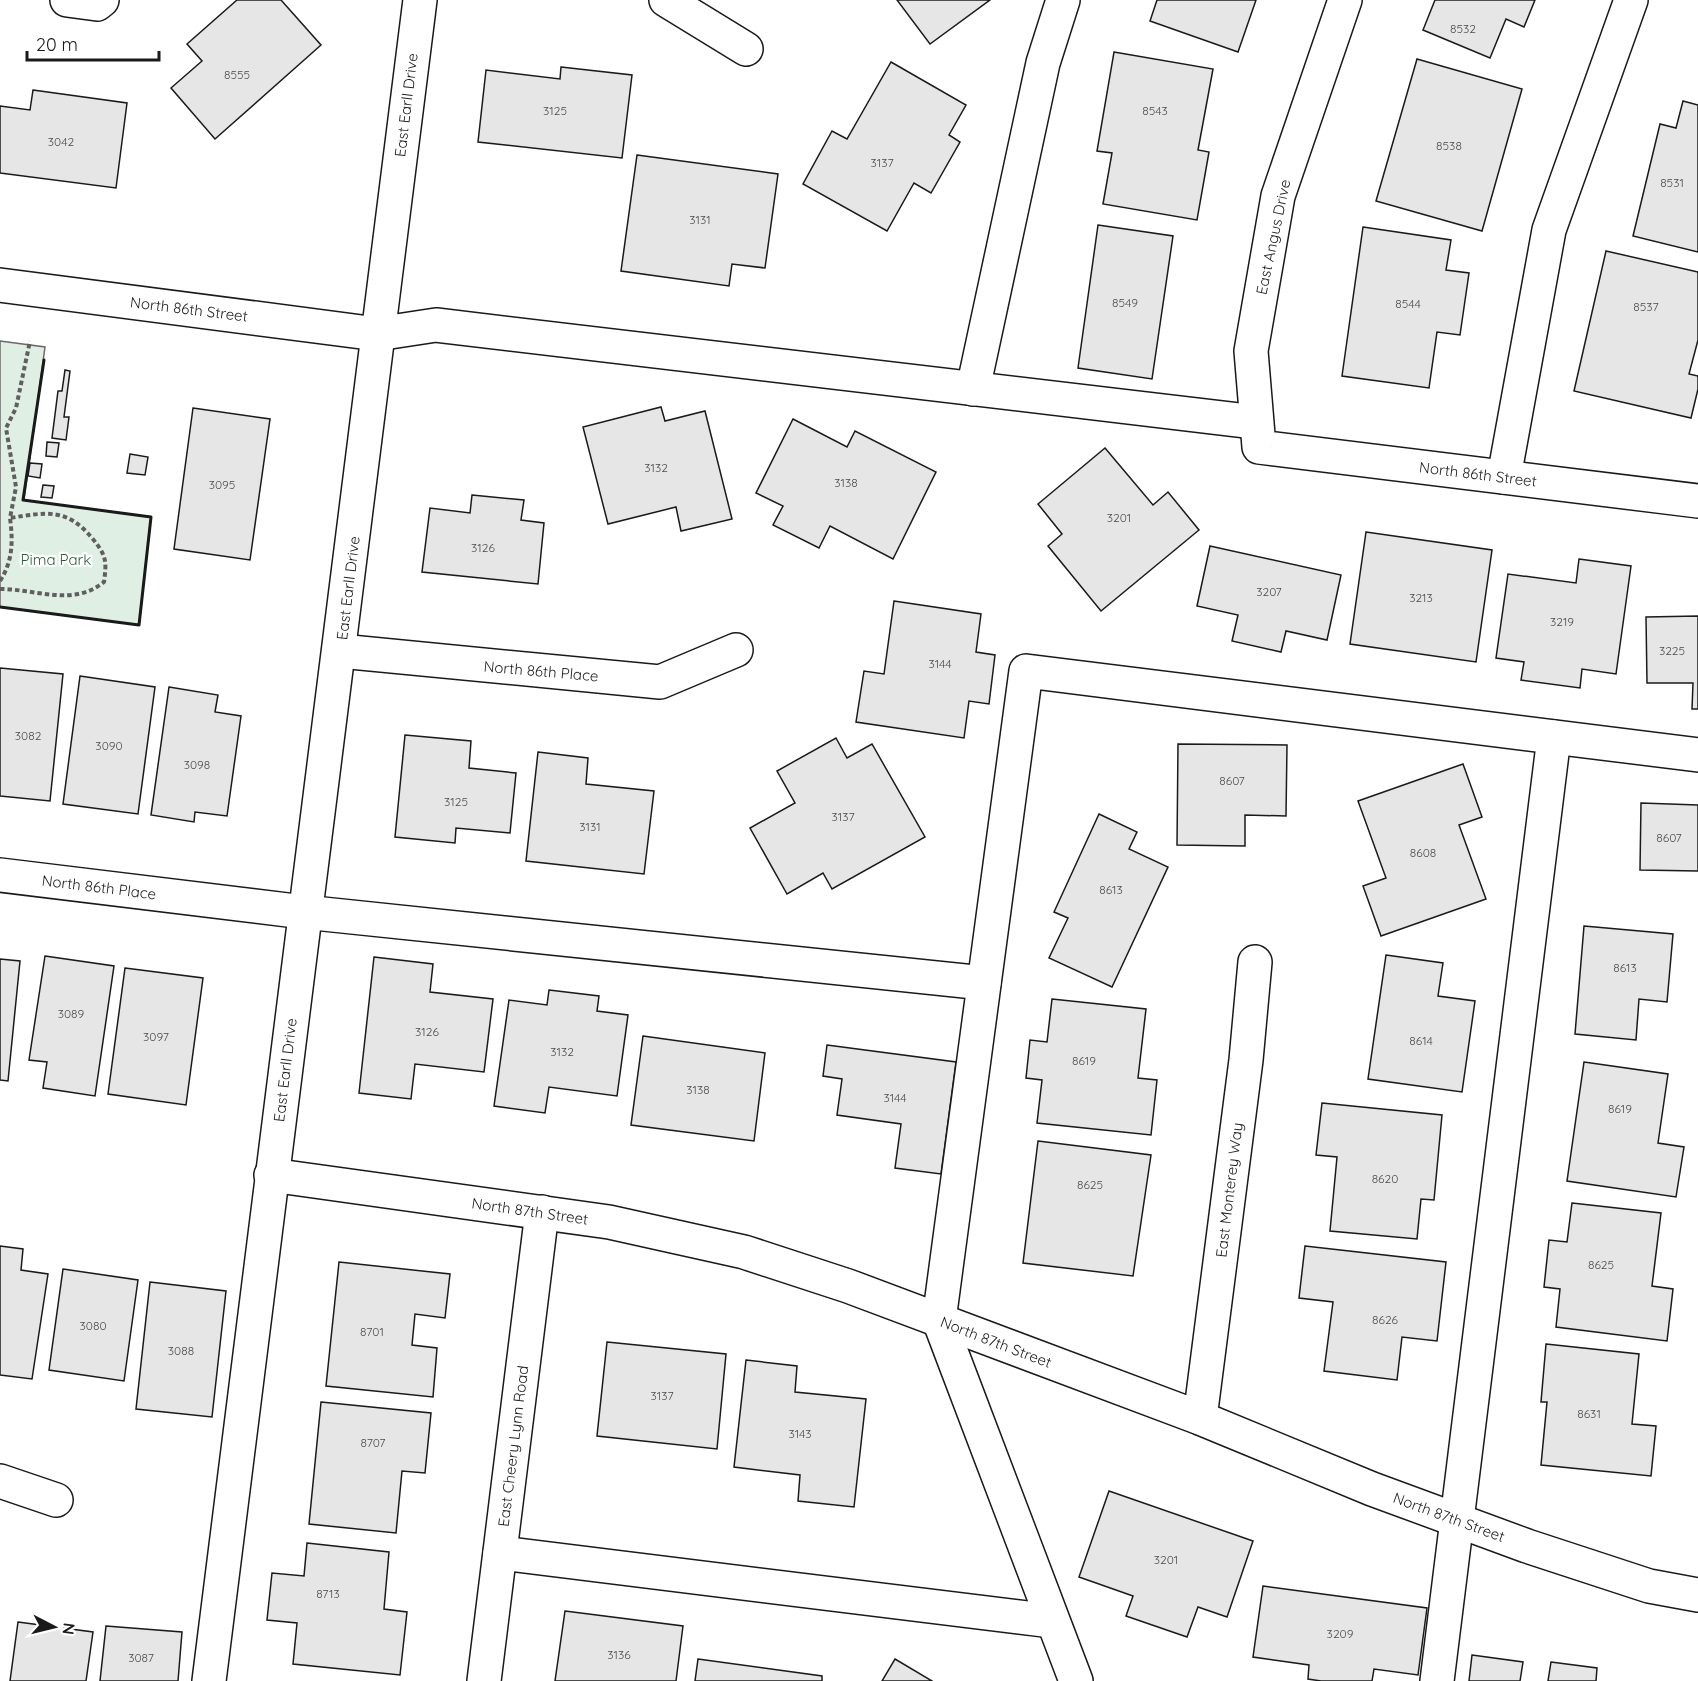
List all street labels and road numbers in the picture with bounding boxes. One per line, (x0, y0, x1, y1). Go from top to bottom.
street label: East Earll Drive (390, 52, 422, 158)
street label: East Angus Drive (1252, 178, 1294, 296)
street label: North 86th Street (129, 292, 249, 326)
street label: North 86th Street (1418, 457, 1538, 491)
street label: East Earll Drive (332, 535, 364, 641)
street label: North 86th Place (483, 657, 599, 685)
street label: North 86th Place (41, 871, 157, 903)
street label: East Earll Drive (269, 1017, 301, 1123)
street label: East Monterey Way (1211, 1121, 1247, 1259)
street label: North 87th Street (470, 1193, 590, 1229)
street label: North 87th Street (938, 1312, 1054, 1372)
street label: East Cheery Lynn Road (494, 1364, 532, 1528)
street label: North 87th Street (1391, 1488, 1507, 1546)

